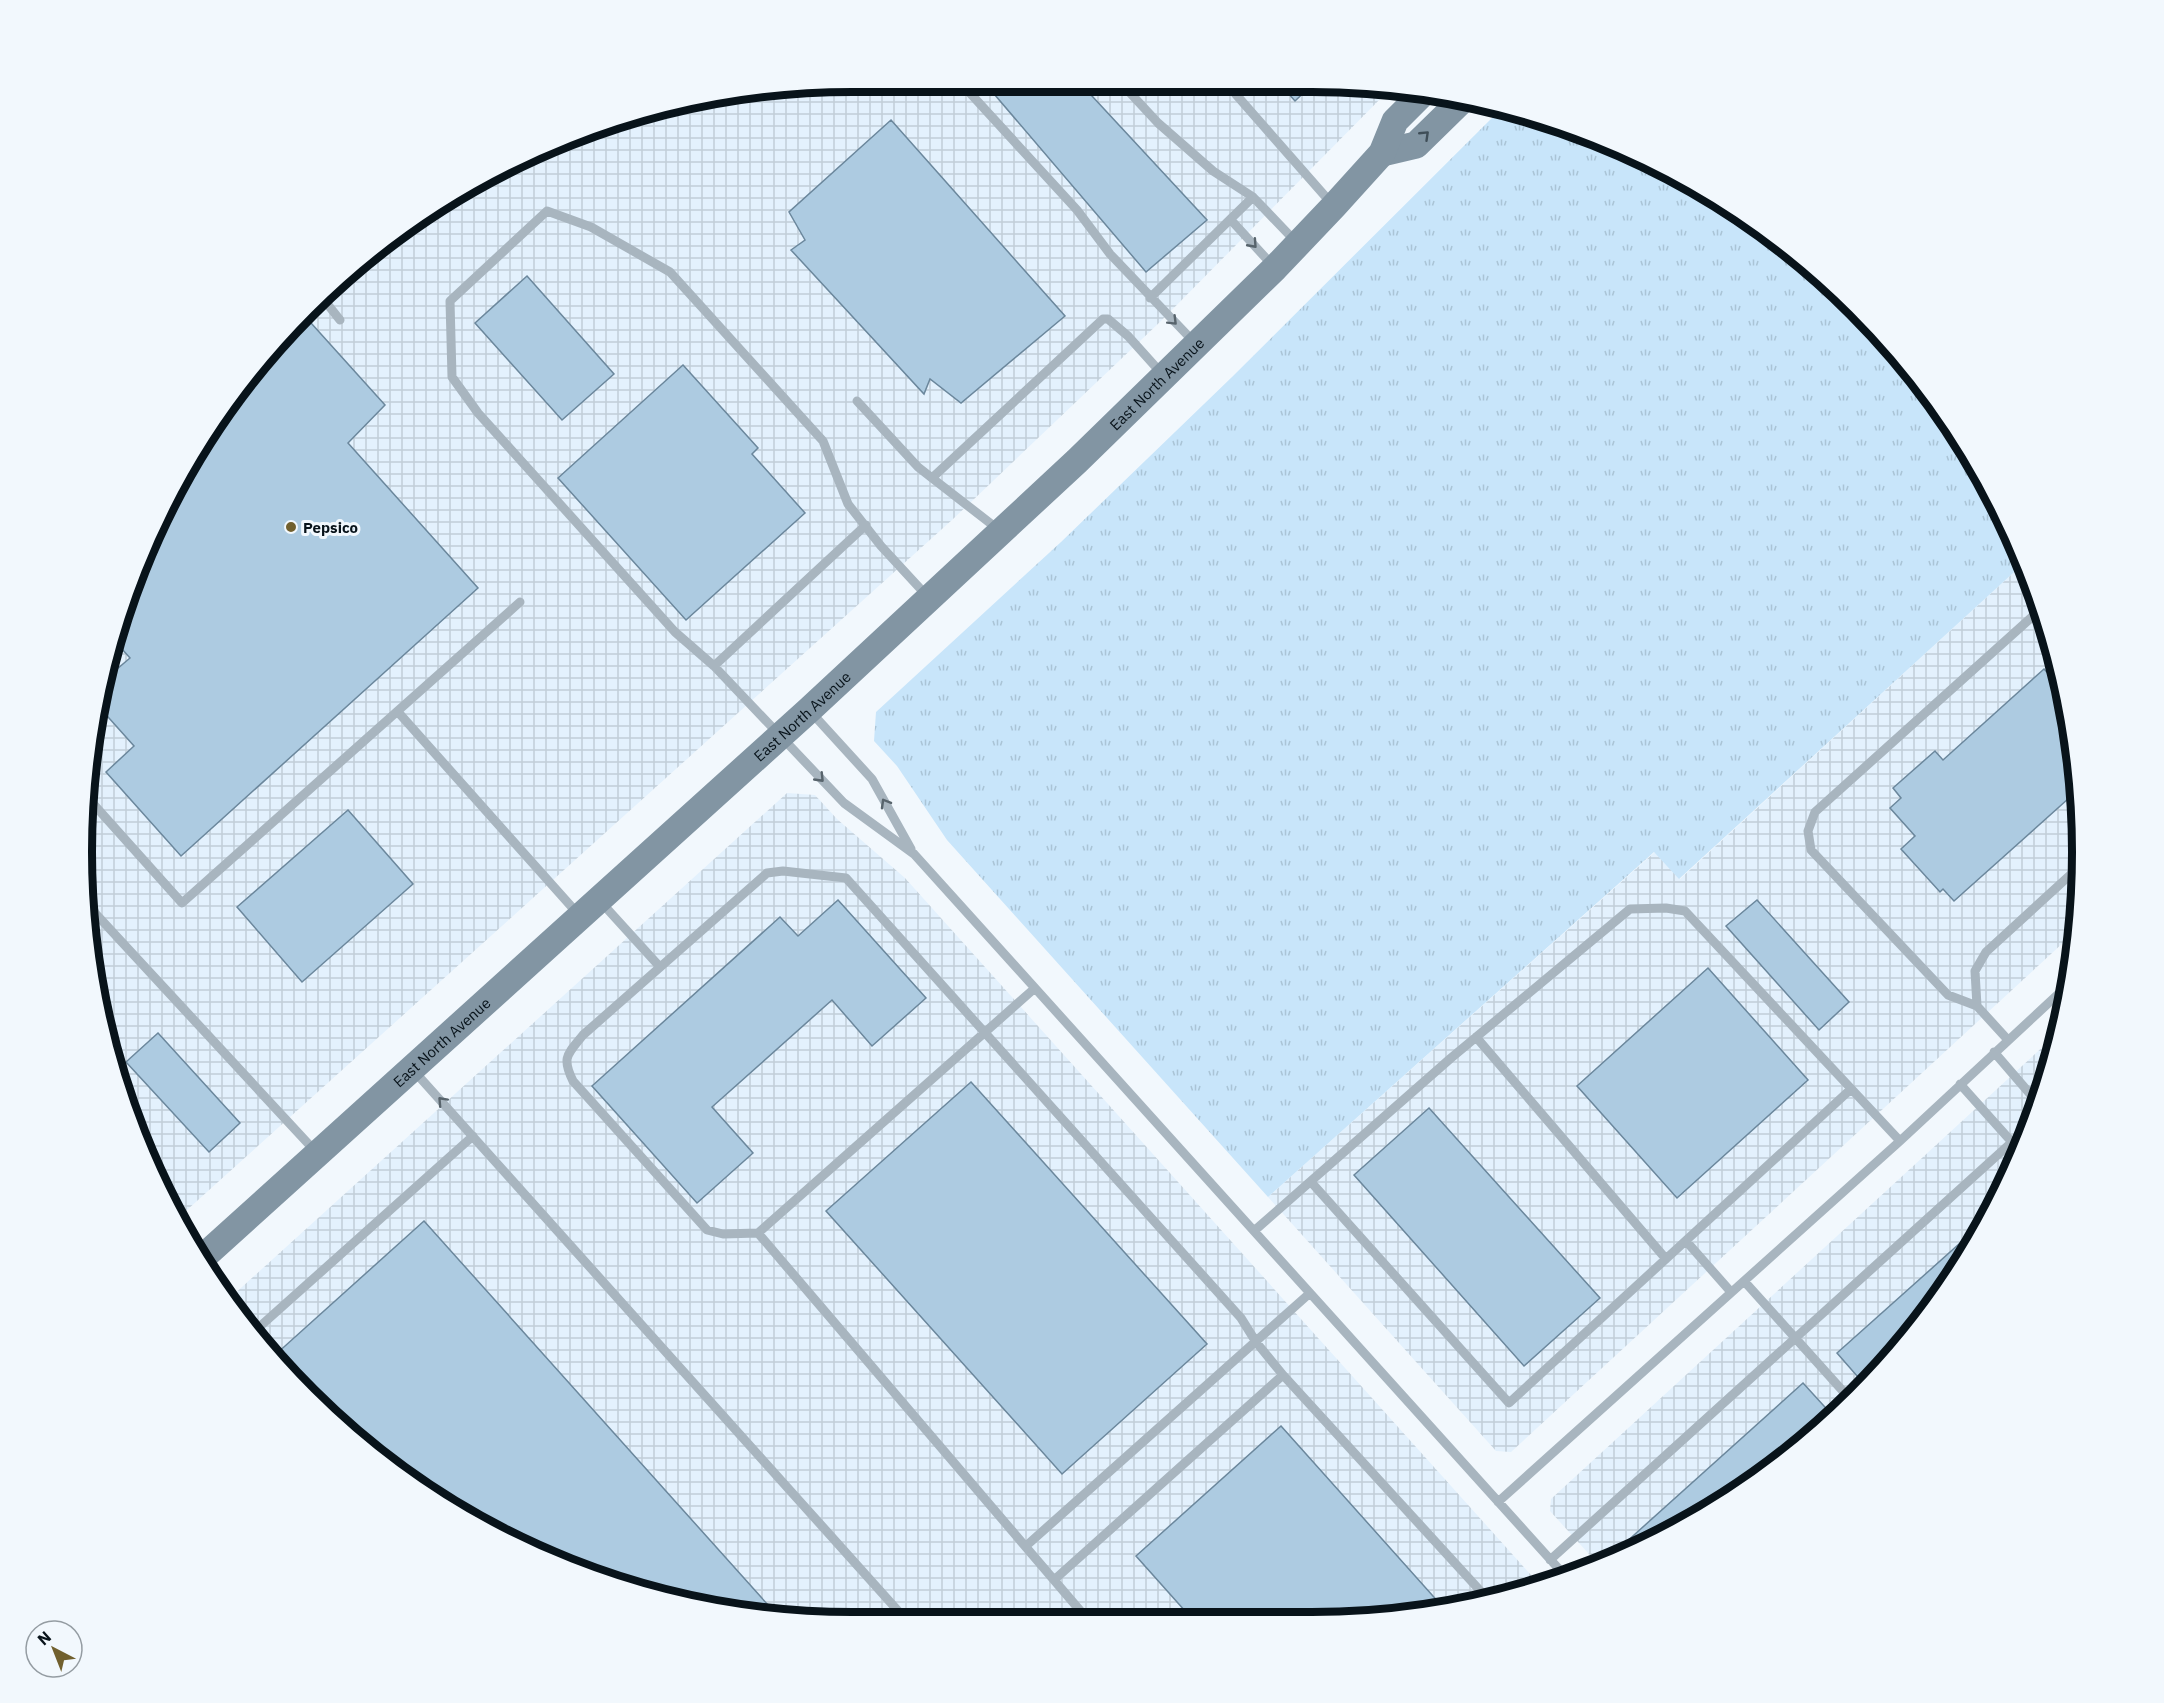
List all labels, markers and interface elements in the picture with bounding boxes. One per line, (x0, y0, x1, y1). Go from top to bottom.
one-way arrow (1418, 132, 1429, 143)
one-way arrow (1246, 237, 1257, 247)
one-way arrow (1166, 313, 1177, 324)
street label: East North Avenue (1105, 333, 1208, 434)
place label: Pepsico (303, 518, 358, 537)
marker: Pepsico (284, 520, 298, 534)
street label: East North Avenue (749, 667, 854, 765)
one-way arrow (813, 772, 824, 782)
one-way arrow (881, 799, 892, 809)
street label: East North Avenue (389, 993, 494, 1091)
one-way arrow (438, 1098, 449, 1108)
north arrow (24, 1619, 84, 1679)
text: N (33, 1627, 55, 1649)

